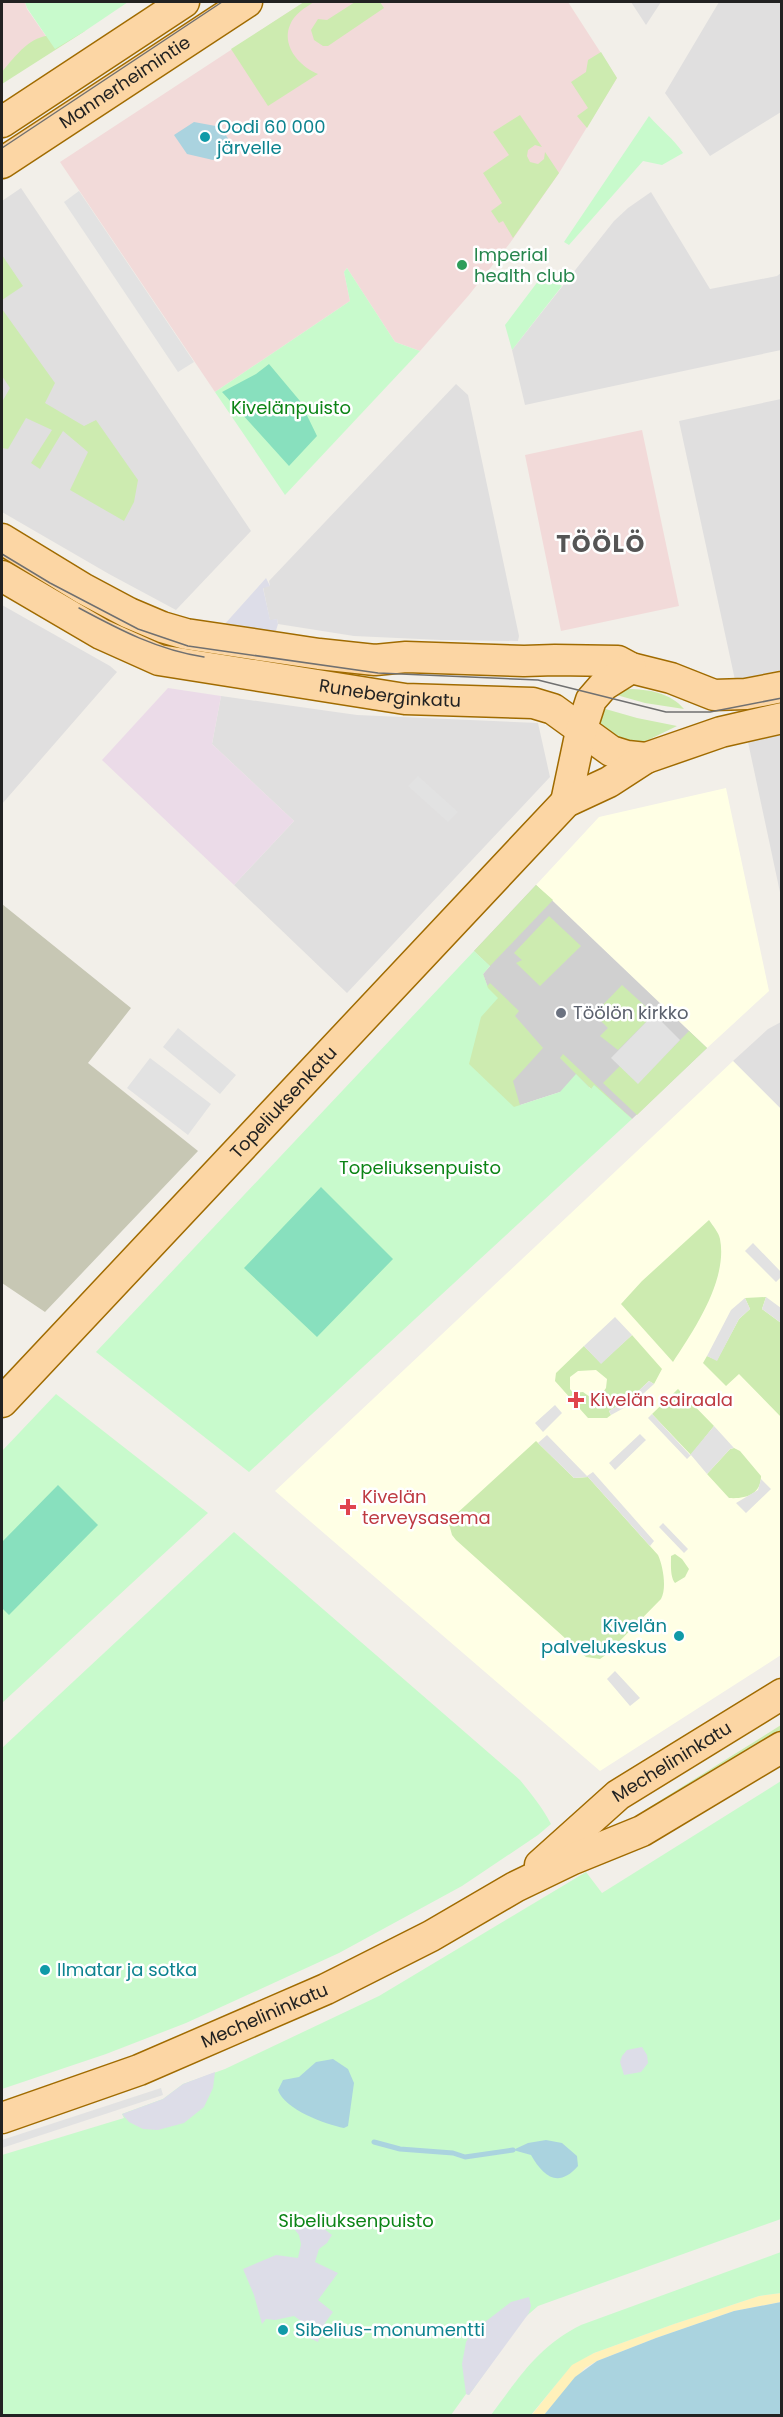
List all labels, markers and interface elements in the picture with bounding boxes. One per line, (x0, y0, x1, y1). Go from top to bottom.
street label: Mannerheimintie (54, 30, 195, 134)
place label: Oodi 60 000 järvelle (216, 114, 326, 160)
marker: Oodi 60 000 järvelle (198, 130, 212, 144)
place label: Imperial health club (474, 242, 575, 288)
marker: Imperial health club (455, 258, 469, 272)
park label: Kivelänpuisto (231, 395, 351, 420)
district label: TÖÖLÖ (556, 527, 646, 560)
street label: Runeberginkatu (317, 673, 461, 713)
place label: Töölön kirkko (573, 1000, 689, 1025)
marker: Töölön kirkko (554, 1006, 568, 1020)
street label: Topeliuksenkatu (224, 1040, 342, 1164)
park label: Topeliuksenpuisto (339, 1155, 501, 1180)
place label: Kivelän sairaala (590, 1387, 733, 1412)
marker: Kivelän sairaala (567, 1391, 585, 1409)
place label: Kivelän terveysasema (362, 1484, 491, 1530)
marker: Kivelän terveysasema (339, 1498, 357, 1516)
place label: Kivelän palvelukeskus (541, 1613, 667, 1659)
marker: Kivelän palvelukeskus (672, 1629, 686, 1643)
street label: Mechelininkatu (607, 1715, 736, 1808)
place label: Ilmatar ja sotka (57, 1957, 197, 1982)
marker: Ilmatar ja sotka (38, 1963, 52, 1977)
street label: Mechelininkatu (197, 1977, 332, 2054)
park label: Sibeliuksenpuisto (278, 2208, 434, 2233)
place label: Sibelius-monumentti (295, 2317, 485, 2342)
marker: Sibelius-monumentti (276, 2323, 290, 2337)

